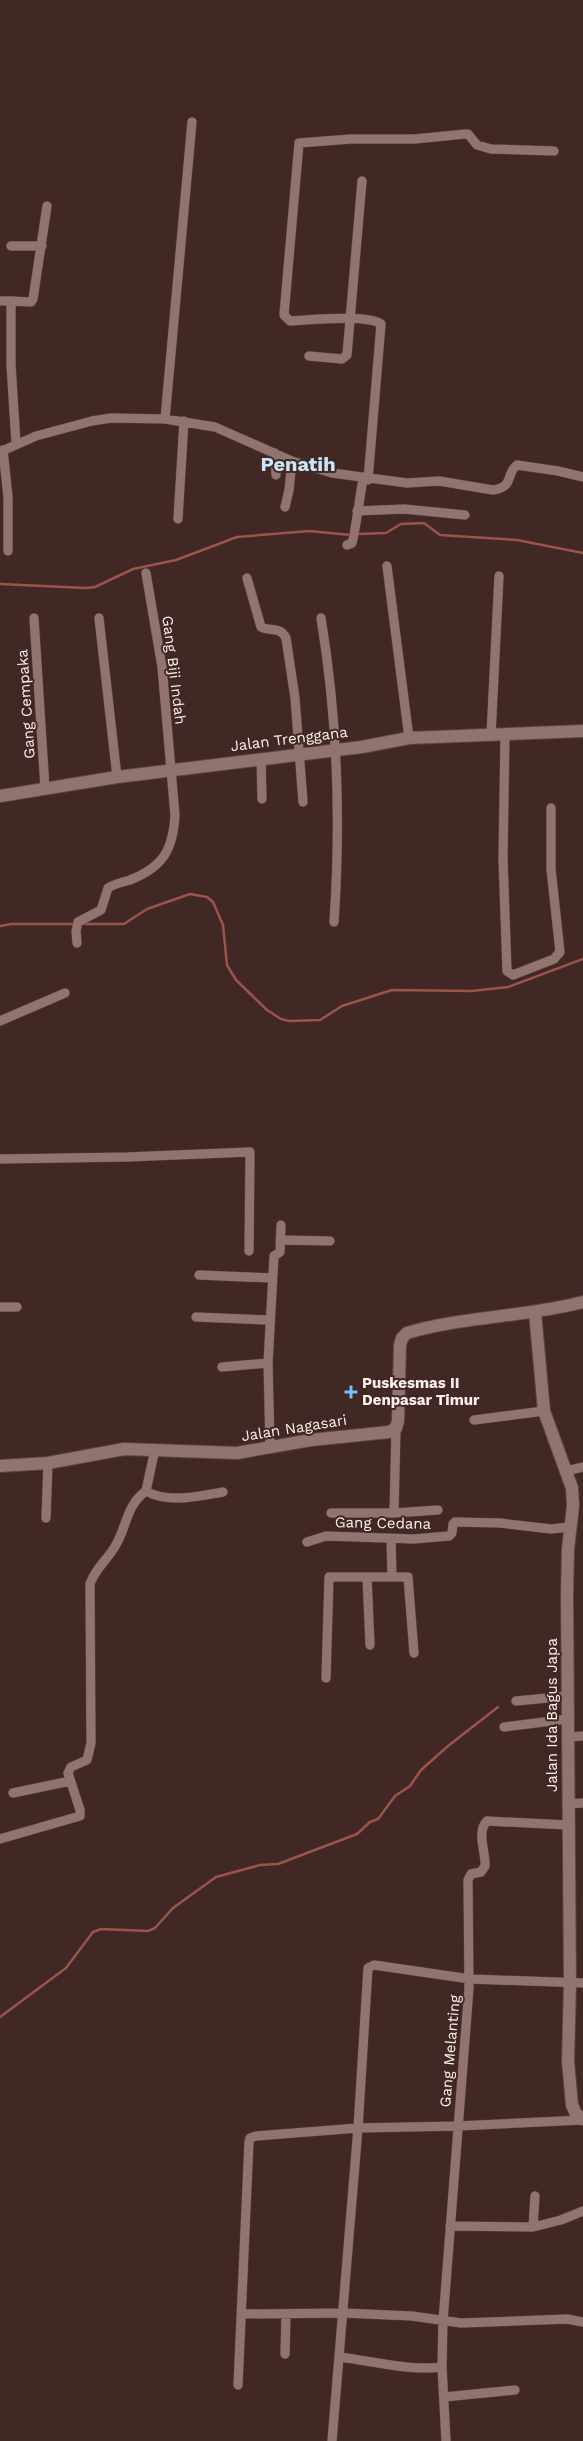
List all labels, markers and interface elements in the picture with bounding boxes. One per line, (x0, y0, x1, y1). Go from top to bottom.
district label: Penatih (260, 452, 336, 476)
street label: Gang Biji Indah (158, 615, 190, 725)
street label: Gang Cempaka (13, 648, 39, 759)
street label: Jalan Trenggana (229, 723, 349, 755)
place label: Puskesmas II Denpasar Timur (362, 1374, 480, 1409)
marker: Puskesmas II Denpasar Timur (344, 1385, 358, 1399)
street label: Jalan Nagasari (240, 1411, 348, 1445)
street label: Gang Cedana (335, 1513, 432, 1533)
street label: Jalan Ida Bagus Japa (543, 1638, 561, 1792)
street label: Gang Melanting (436, 1994, 464, 2108)

